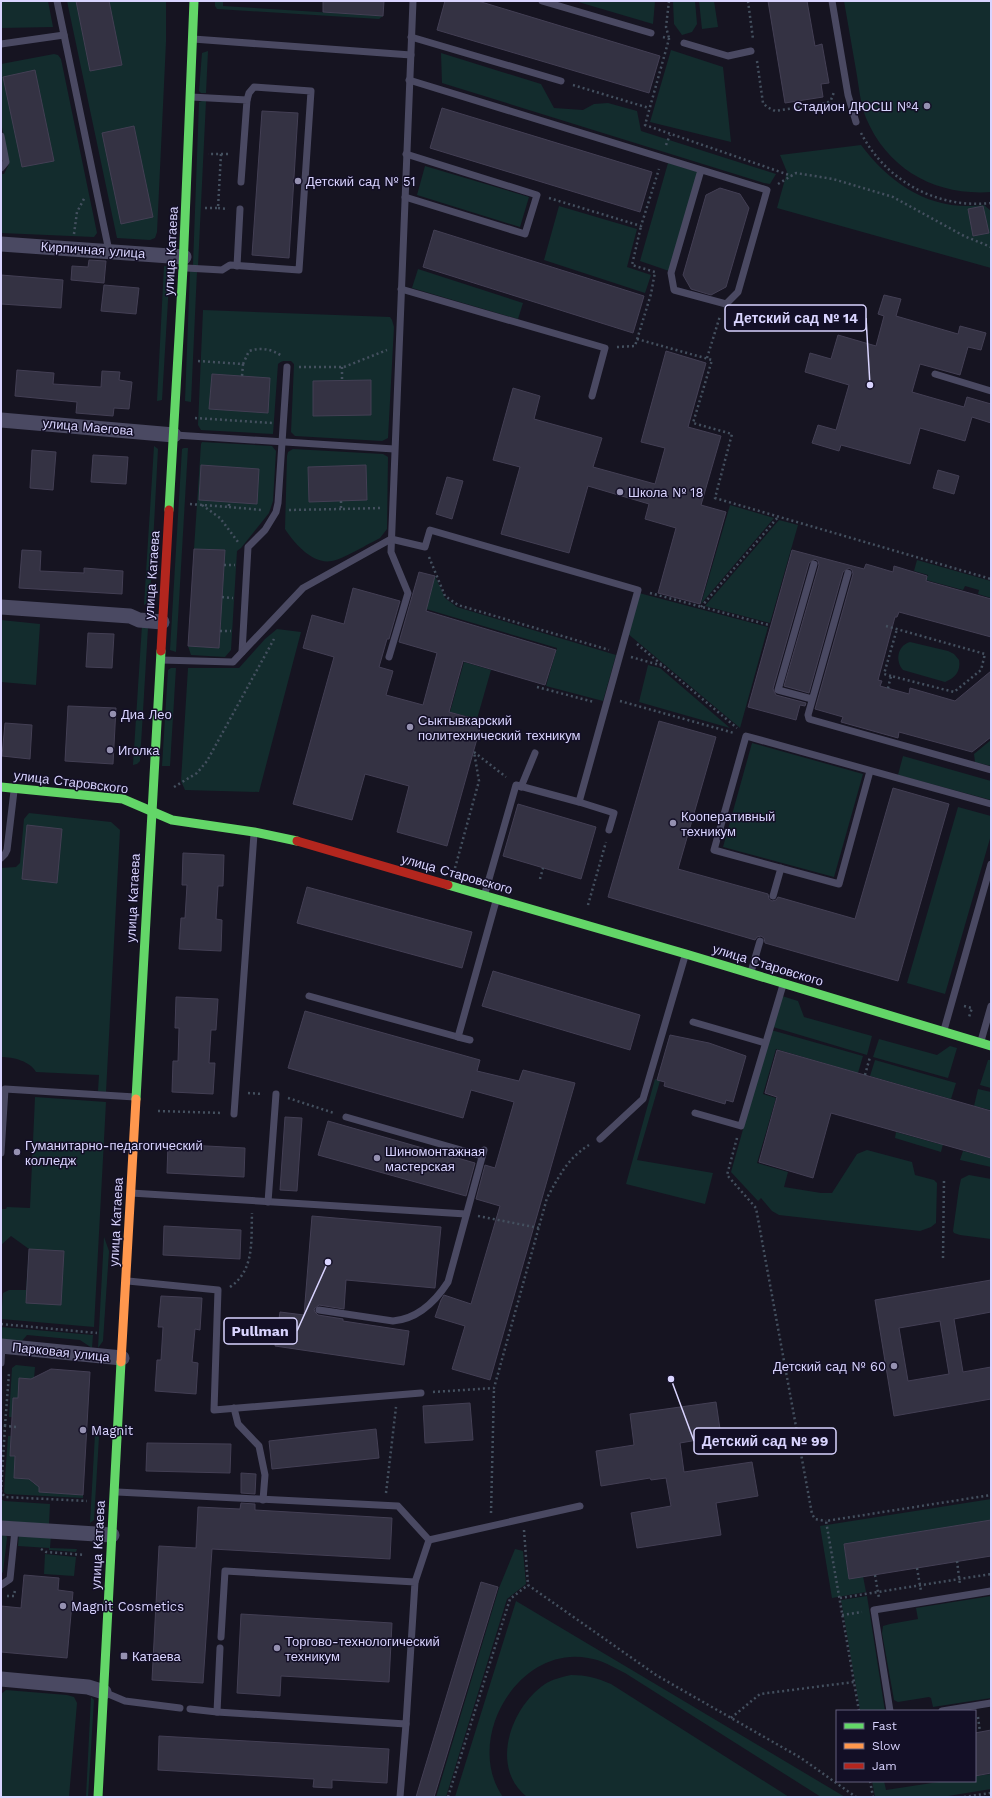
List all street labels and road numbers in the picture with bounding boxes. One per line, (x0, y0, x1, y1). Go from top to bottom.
street label: улица Катаева (161, 205, 181, 296)
street label: Кирпичная улица (40, 239, 147, 261)
street label: улица Маегова (42, 416, 135, 439)
street label: улица Катаева (141, 529, 163, 620)
street label: улица Старовского (13, 768, 129, 796)
street label: улица Старовского (400, 851, 514, 897)
street label: улица Катаева (123, 852, 143, 943)
street label: улица Старовского (711, 941, 825, 989)
street label: улица Катаева (106, 1176, 126, 1267)
street label: Парковая улица (11, 1339, 111, 1365)
street label: улица Катаева (88, 1499, 108, 1590)

